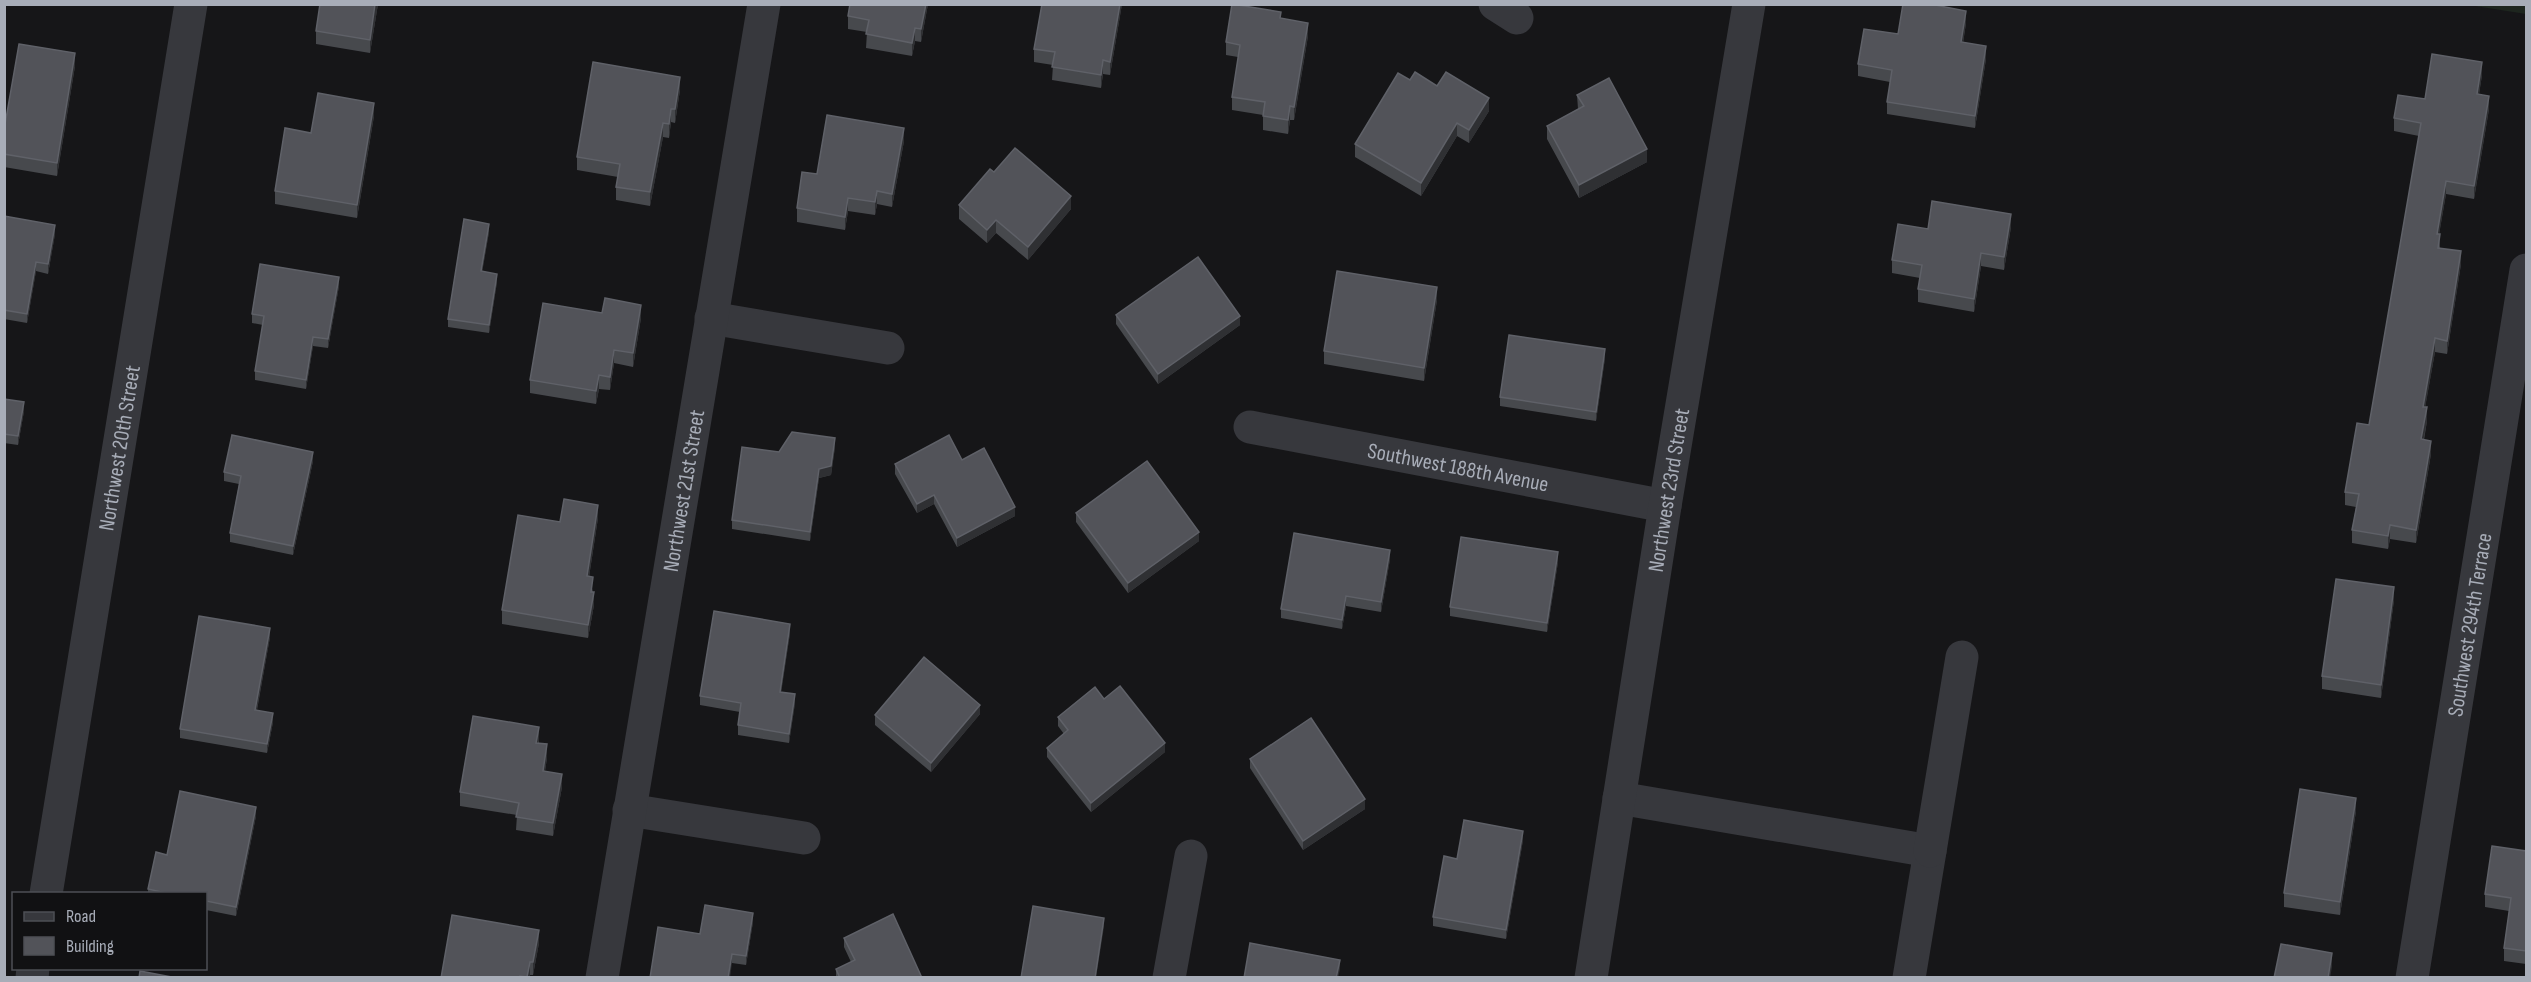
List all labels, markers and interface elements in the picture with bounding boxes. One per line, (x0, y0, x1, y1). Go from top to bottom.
street label: Northwest 20th Street (93, 363, 147, 533)
street label: Northwest 23rd Street (1643, 406, 1696, 574)
street label: Northwest 21st Street (658, 408, 711, 574)
street label: Southwest 188th Avenue (1365, 438, 1551, 499)
street label: Southwest 294th Terrace (2442, 531, 2498, 719)
legend (12, 892, 207, 970)
text: Road (66, 906, 96, 927)
text: Building (66, 936, 114, 957)

